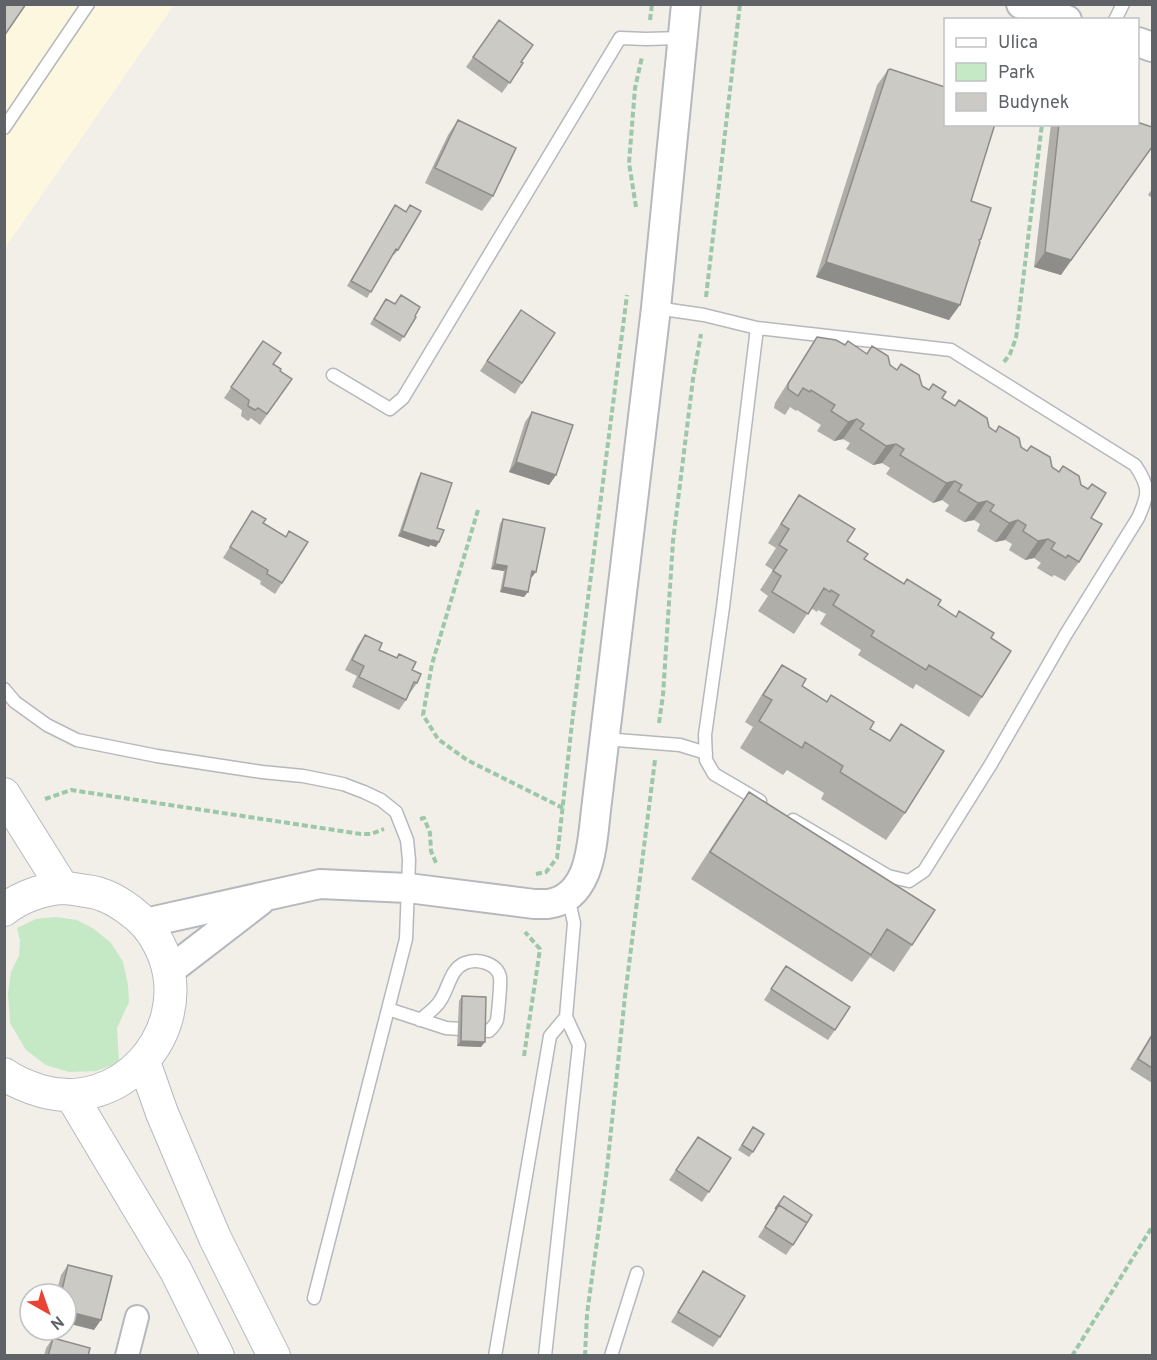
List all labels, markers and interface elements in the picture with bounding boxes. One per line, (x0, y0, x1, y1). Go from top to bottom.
legend (944, 18, 1139, 126)
text: Ulica (998, 32, 1038, 55)
text: Park (998, 62, 1035, 85)
text: Budynek (998, 92, 1069, 115)
north arrow (18, 1282, 78, 1342)
text: N (46, 1311, 67, 1333)

